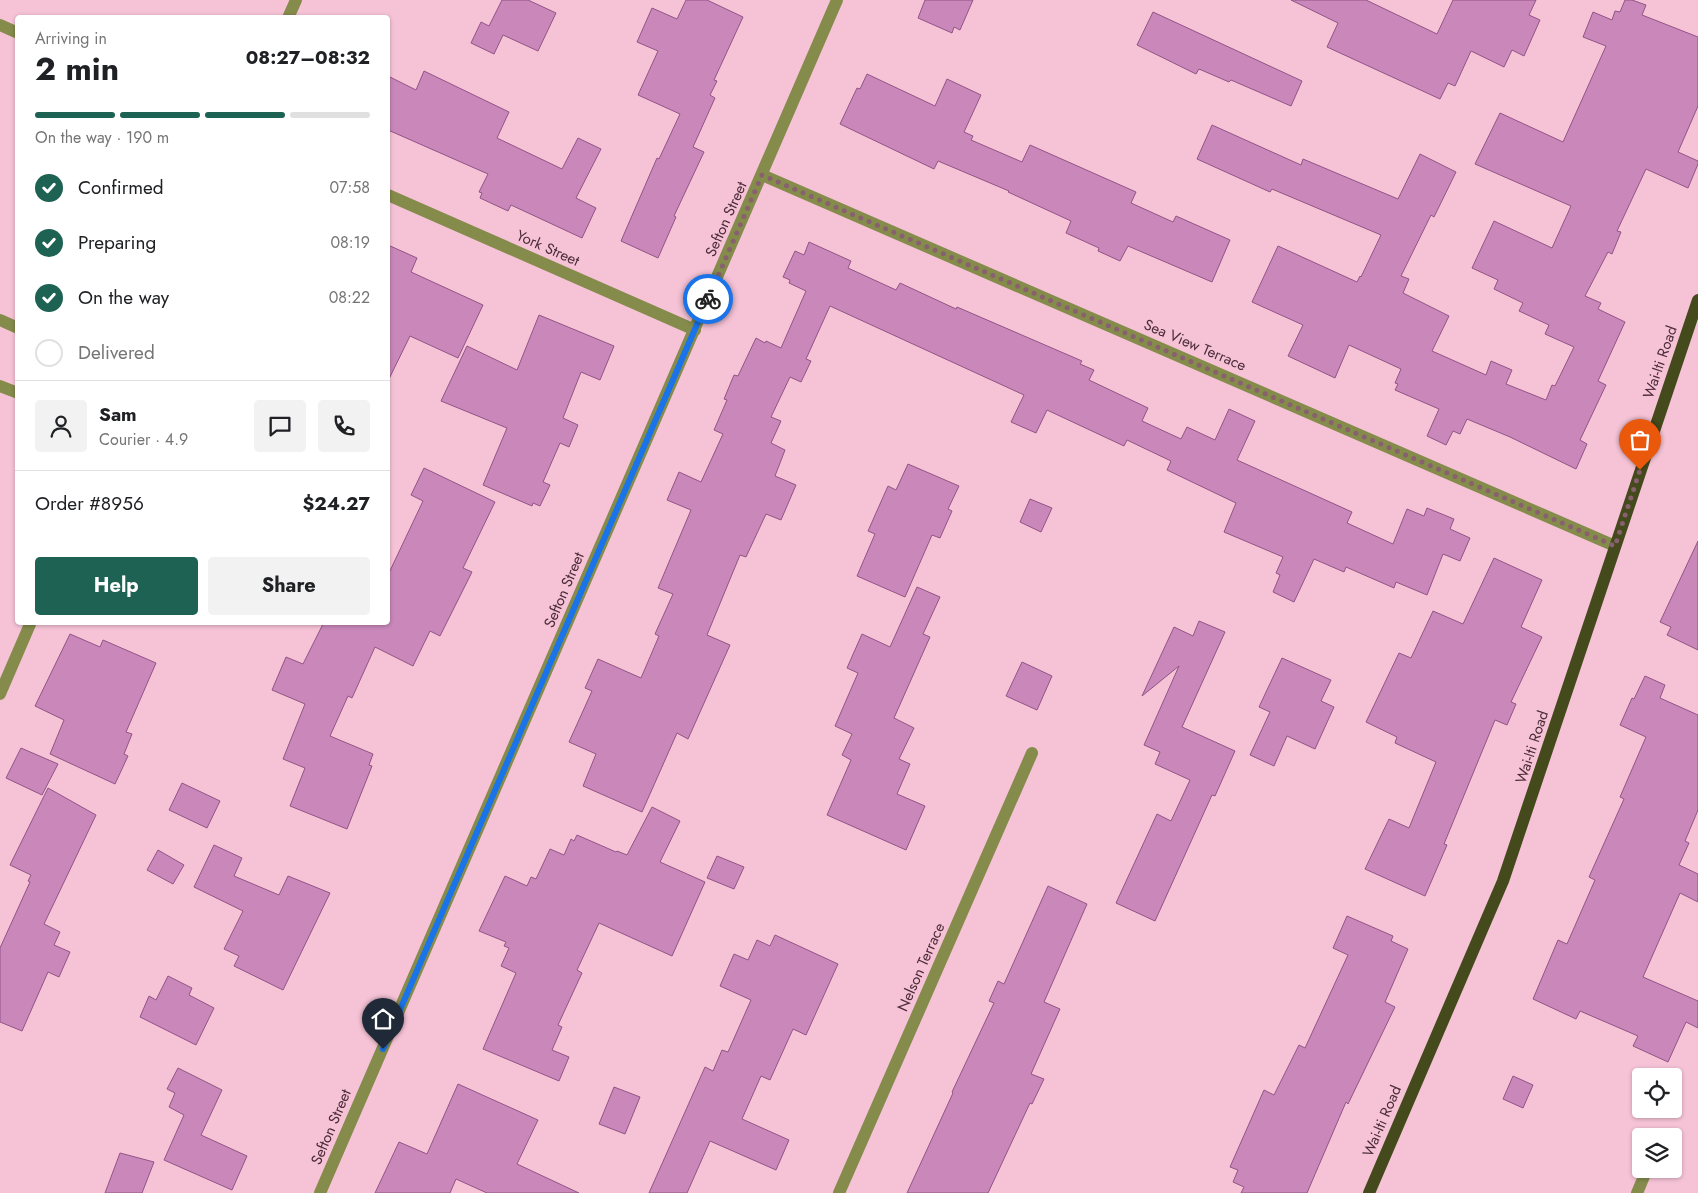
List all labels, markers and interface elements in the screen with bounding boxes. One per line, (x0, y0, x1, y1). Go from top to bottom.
text: Arriving in (35, 27, 107, 50)
text: 08:27–08:32 (246, 44, 370, 71)
text: 2 min (35, 46, 119, 92)
text: On the way · 190 m (35, 126, 169, 149)
icon: check (35, 174, 63, 202)
text: Confirmed (78, 174, 164, 201)
text: 07:58 (329, 176, 370, 199)
street label: Sefton Street (700, 178, 753, 260)
street label: York Street (513, 224, 584, 272)
icon: check (35, 229, 63, 257)
text: Preparing (78, 229, 156, 256)
text: 08:19 (330, 231, 370, 254)
courier (683, 274, 733, 324)
icon: check (35, 284, 63, 312)
text: On the way (78, 284, 169, 311)
icon: bike (694, 285, 722, 313)
text: 08:22 (329, 286, 370, 309)
street label: Sea View Terrace (1140, 314, 1250, 377)
street label: Wai-Iti Road (1637, 323, 1683, 401)
text: Delivered (78, 339, 155, 366)
button: person (35, 400, 87, 452)
button: chat (254, 400, 306, 452)
button: phone (318, 400, 370, 452)
text: Sam (99, 401, 137, 428)
pin (1619, 419, 1661, 470)
icon: bag (1626, 426, 1654, 454)
text: Courier · 4.9 (99, 428, 188, 451)
text: Order #8956 (35, 490, 144, 517)
text: $24.27 (302, 490, 370, 517)
street label: Sefton Street (538, 548, 590, 631)
button: Help (35, 557, 198, 615)
button: Share (208, 557, 370, 615)
street label: Wai-Iti Road (1510, 708, 1554, 786)
street label: Nelson Terrace (892, 919, 950, 1015)
pin (362, 998, 404, 1049)
icon: home (369, 1005, 397, 1033)
map controls (1632, 1068, 1682, 1178)
button: locate (1632, 1068, 1682, 1118)
street label: Wai-Iti Road (1357, 1082, 1407, 1160)
street label: Sefton Street (305, 1085, 357, 1168)
button: layers (1632, 1128, 1682, 1178)

